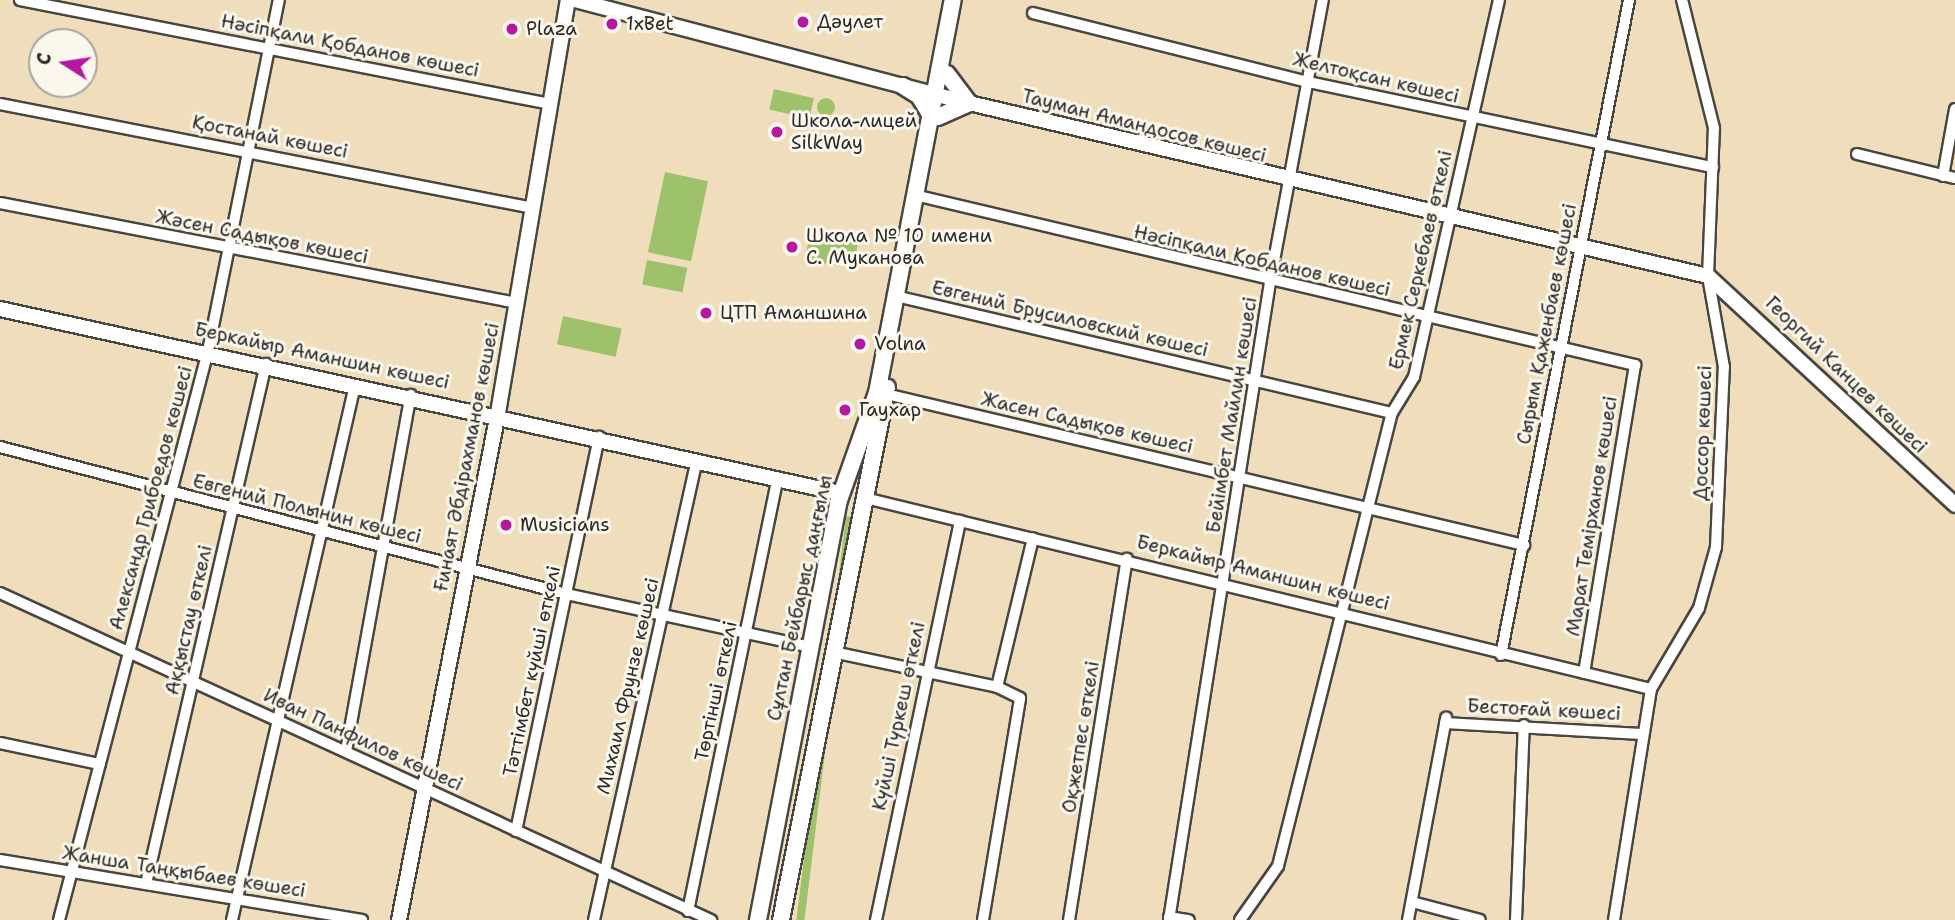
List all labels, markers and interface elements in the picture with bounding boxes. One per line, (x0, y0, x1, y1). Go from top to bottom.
street label: Нәсіпқали Қобданов көшесі (219, 10, 481, 82)
place label: Дәулет (817, 11, 883, 33)
place label: 1xBet (626, 13, 674, 35)
marker: Дәулет (795, 14, 811, 30)
marker: 1xBet (604, 16, 620, 32)
place label: Plaza (526, 18, 577, 40)
marker: Plaza (504, 21, 520, 37)
north arrow (28, 28, 98, 98)
street label: Желтоқсан көшесі (1291, 48, 1461, 108)
text: С (30, 51, 57, 67)
street label: Тауман Амандосов көшесі (1019, 85, 1269, 167)
place label: Школа-лицей SilkWay (791, 110, 917, 154)
street label: Қостанай көшесі (190, 111, 350, 163)
marker: Школа-лицей SilkWay (769, 124, 785, 140)
street label: Ермек Серкебаев өткелі (1385, 148, 1457, 372)
street label: Сырым Қаженбаев көшесі (1512, 202, 1582, 446)
street label: Жәсен Садықов көшесі (154, 205, 370, 269)
street label: Нәсіпқали Қобданов көшесі (1132, 220, 1392, 302)
place label: Школа № 10 имени С. Муканова (806, 225, 992, 269)
marker: Школа № 10 имени С. Муканова (784, 239, 800, 255)
street label: Евгений Брусиловский көшесі (930, 276, 1210, 362)
street label: Георгий Канцев көшесі (1760, 292, 1932, 458)
street label: Бейімбет Майлин көшесі (1202, 295, 1262, 535)
place label: ЦТП Аманшина (720, 302, 867, 324)
marker: ЦТП Аманшина (698, 305, 714, 321)
street label: Беркайыр Аманшин көшесі (193, 318, 451, 394)
street label: Ғинаят Әбдірахманов көшесі (430, 321, 504, 593)
place label: Volna (874, 333, 926, 355)
marker: Volna (852, 336, 868, 352)
street label: Александр Грибоедов көшесі (105, 363, 197, 633)
street label: Доссор көшесі (1689, 365, 1717, 501)
street label: Жасен Садықов көшесі (979, 388, 1195, 458)
street label: Марат Темірханов көшесі (1562, 394, 1622, 638)
place label: Гаухар (859, 399, 921, 421)
marker: Гаухар (837, 402, 853, 418)
street label: Евгений Полынин көшесі (190, 470, 424, 548)
street label: Сұлтан Бейбарыс даңғылы (763, 473, 837, 723)
place label: Musicians (520, 514, 610, 536)
marker: Musicians (498, 517, 514, 533)
street label: Беркайыр Аманшин көшесі (1134, 530, 1392, 616)
street label: Аққыстау өткелі (161, 543, 217, 697)
street label: Тәттімбет күйші өткелі (498, 563, 566, 779)
street label: Михаил Фрунзе көшесі (592, 576, 664, 796)
street label: Төртінші өткелі (690, 619, 742, 763)
street label: Күйші Түркеш өткелі (868, 620, 930, 812)
street label: Оқжетпес өткелі (1058, 659, 1104, 815)
street label: Иван Панфилов көшесі (260, 684, 466, 796)
street label: Бестоғай көшесі (1466, 695, 1622, 725)
street label: Жанша Таңқыбаев көшесі (61, 842, 307, 902)

